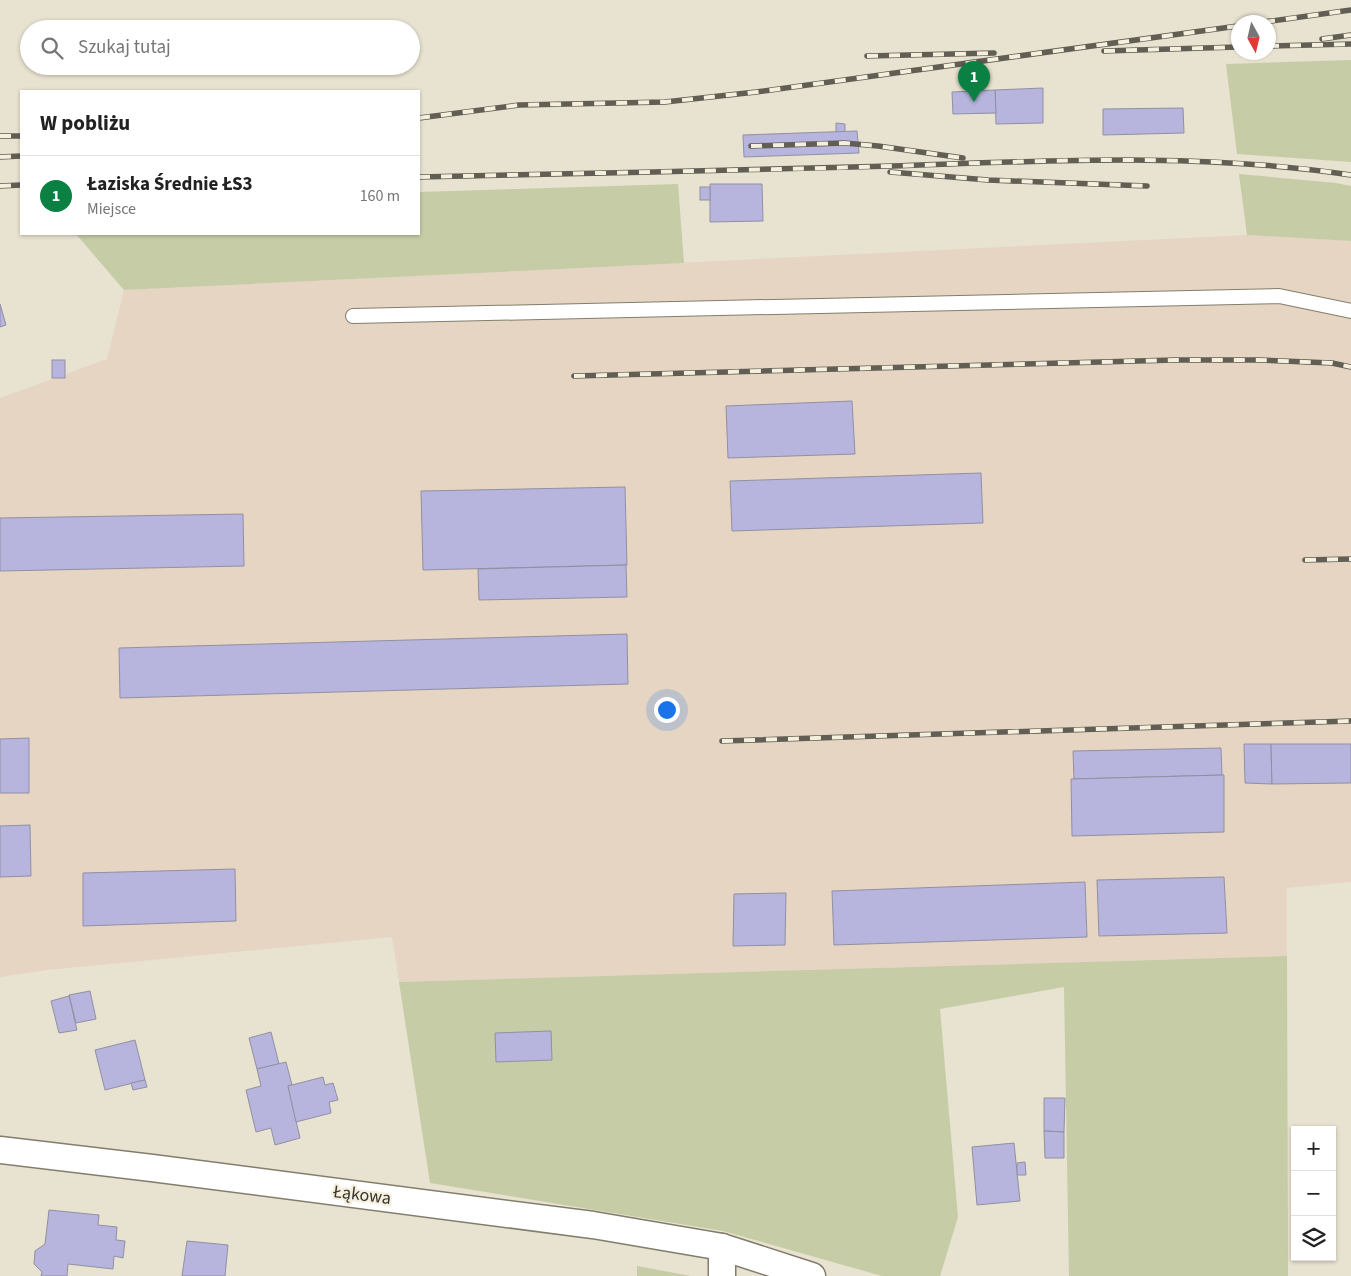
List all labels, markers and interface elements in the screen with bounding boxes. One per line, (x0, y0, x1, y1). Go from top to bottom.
north arrow (1231, 15, 1276, 60)
search box (20, 20, 420, 75)
icon: search (38, 34, 66, 62)
text: Szukaj tutaj (78, 34, 171, 61)
pin: 1 (958, 61, 990, 102)
text: W pobliżu (40, 108, 130, 138)
text: Łaziska Średnie ŁS3 (87, 171, 253, 198)
text: 1 (52, 185, 60, 207)
text: 160 m (360, 185, 400, 207)
text: Miejsce (87, 198, 136, 220)
your location (654, 697, 680, 723)
map controls (1291, 1126, 1336, 1261)
button: + (1291, 1126, 1336, 1171)
button: − (1291, 1171, 1336, 1216)
street label: Łąkowa (331, 1179, 392, 1211)
button: layers (1291, 1216, 1336, 1261)

